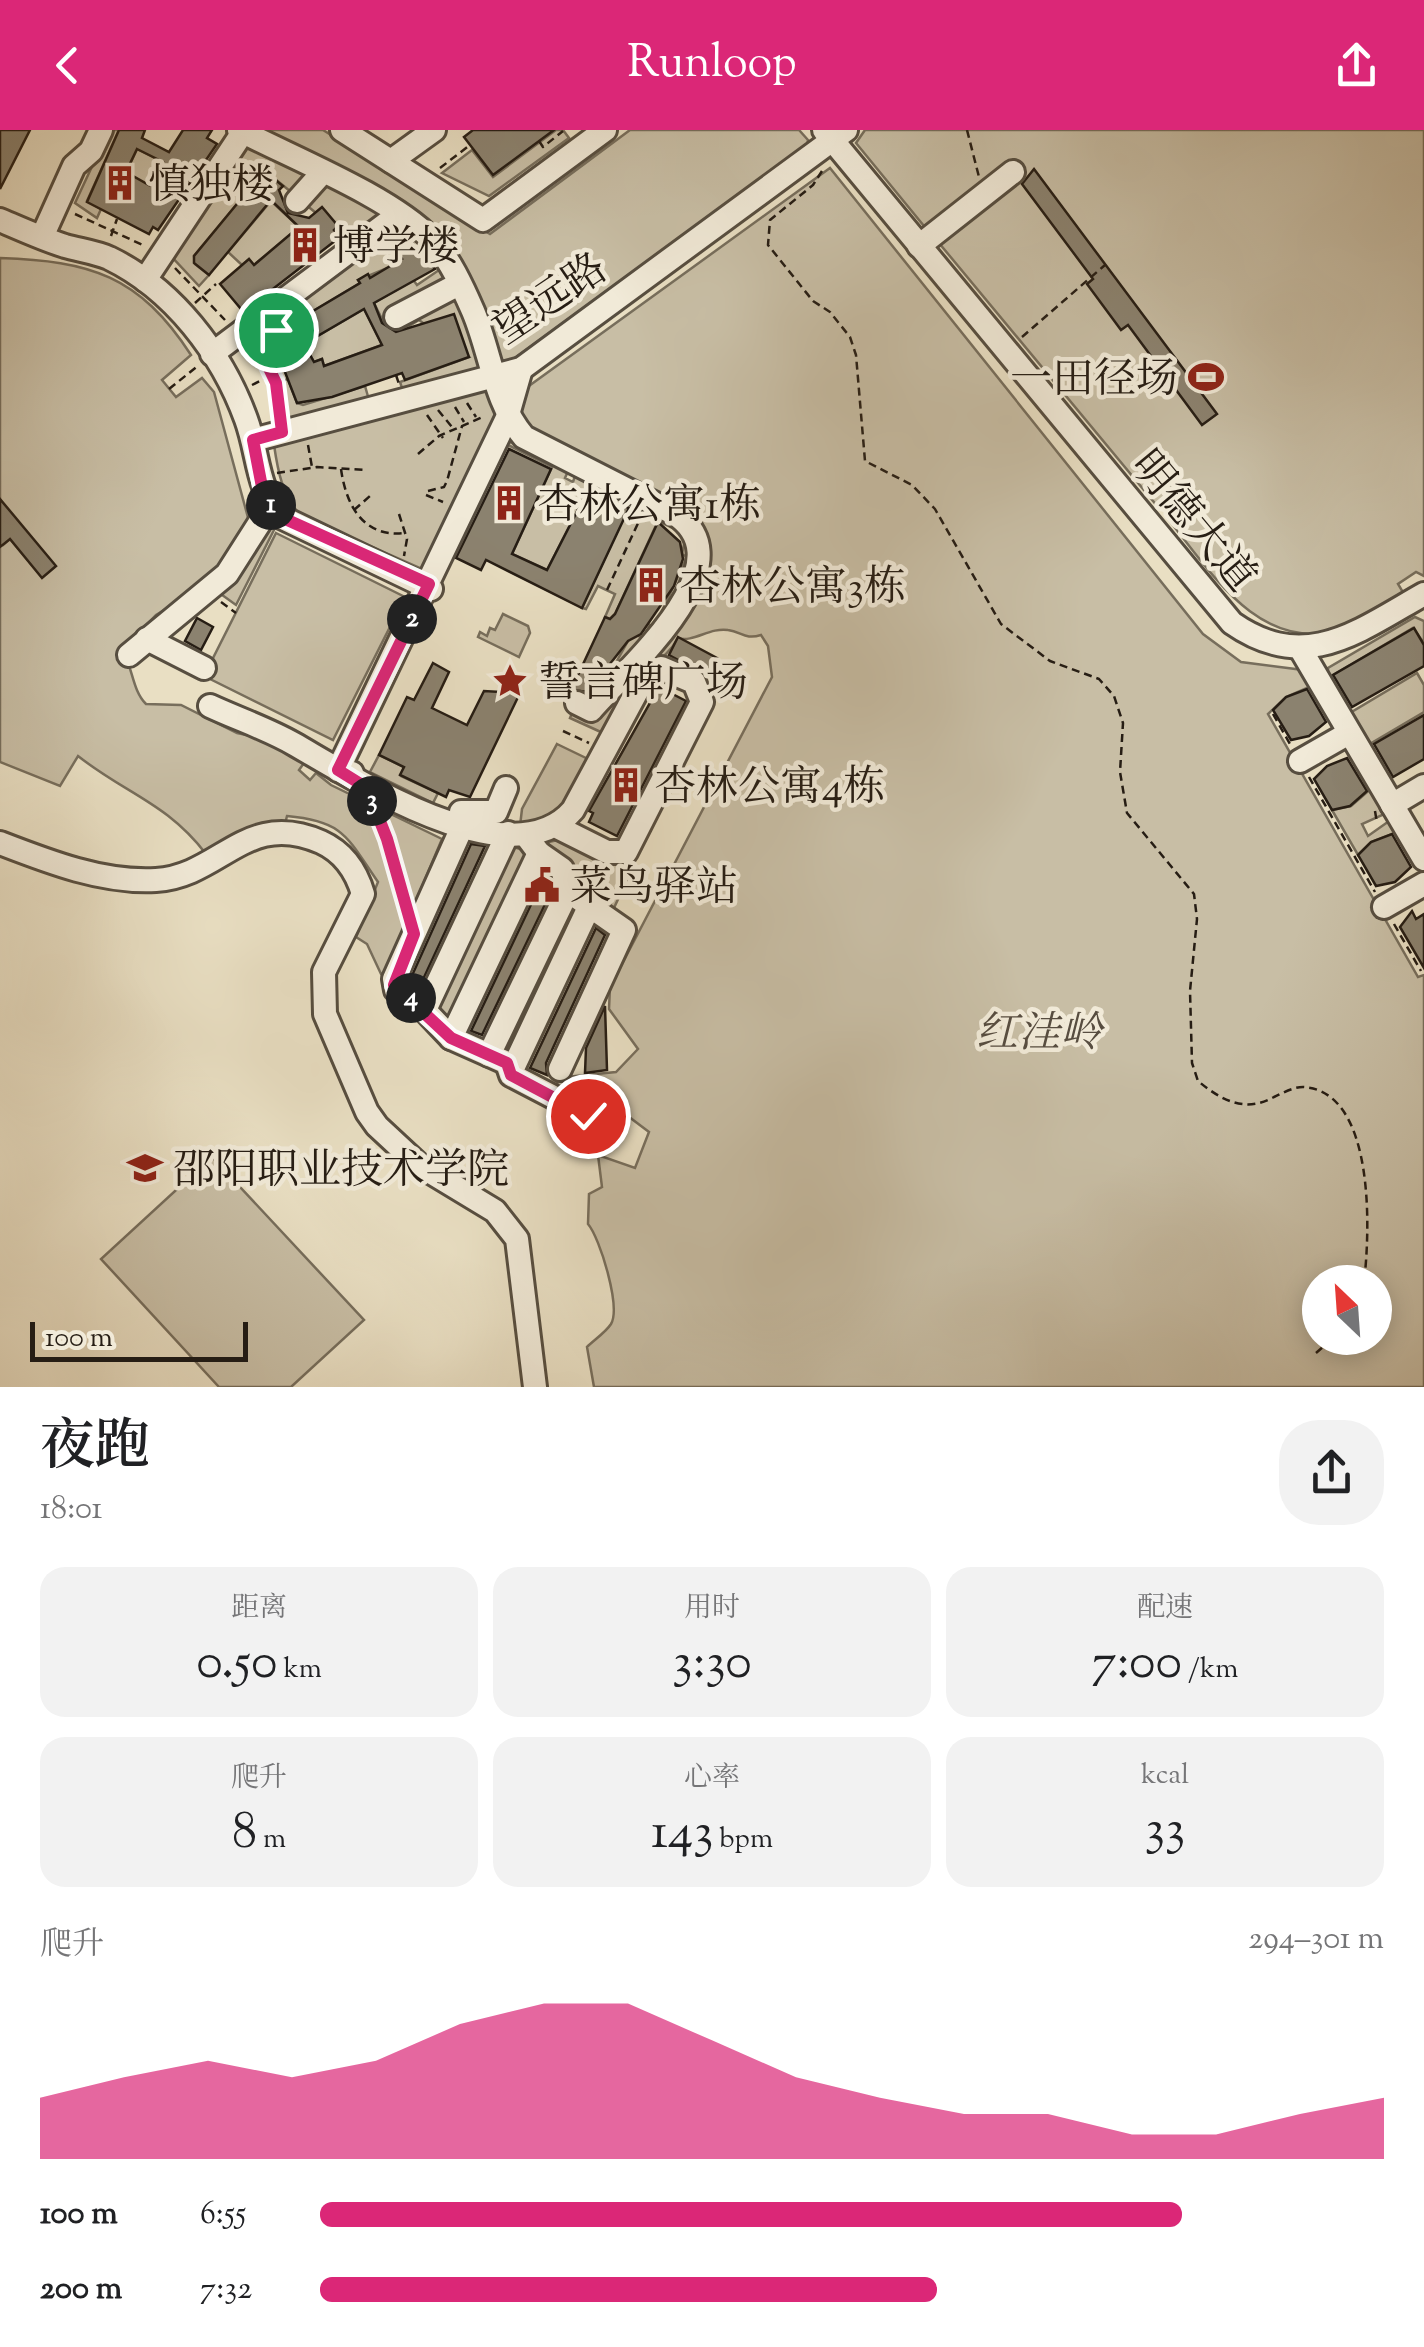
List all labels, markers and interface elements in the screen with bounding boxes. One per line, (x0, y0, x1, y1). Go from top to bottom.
text: Runloop (627, 33, 797, 98)
icon: back (40, 38, 95, 93)
icon: share (1329, 38, 1384, 93)
place label: 慎独楼 (148, 158, 274, 218)
building icon: 慎独楼 (101, 164, 139, 202)
place label: 博学楼 (333, 220, 459, 280)
building icon: 博学楼 (286, 226, 324, 264)
street label: 望远路 (483, 241, 621, 361)
pin (234, 288, 319, 373)
icon: arrive (249, 303, 304, 358)
place label: 一田径场 (1010, 352, 1178, 412)
sports icon: 一田径场 (1187, 358, 1225, 396)
street label: 明德大道 (1114, 440, 1268, 607)
place label: 杏林公寓1栋 (537, 478, 761, 538)
pin: 1 (246, 480, 296, 530)
building icon: 杏林公寓1栋 (490, 484, 528, 522)
text: 1 (266, 485, 276, 525)
place label: 杏林公寓3栋 (679, 560, 906, 620)
building icon: 杏林公寓3栋 (632, 566, 670, 604)
pin: 2 (387, 594, 437, 644)
text: 2 (405, 599, 419, 639)
place label: 誓言碑广场 (538, 656, 748, 716)
place icon: 誓言碑广场 (491, 662, 529, 700)
place label: 杏林公寓4栋 (654, 760, 885, 820)
building icon: 杏林公寓4栋 (607, 766, 645, 804)
pin: 3 (347, 776, 397, 826)
text: 3 (366, 781, 378, 821)
place label: 菜鸟驿站 (570, 860, 738, 920)
public building icon: 菜鸟驿站 (523, 866, 561, 904)
pin: 4 (386, 973, 436, 1023)
text: 4 (404, 978, 418, 1018)
park label: 红洼岭 (976, 1006, 1105, 1066)
pin (546, 1074, 631, 1159)
icon: check (561, 1089, 616, 1144)
place label: 邵阳职业技术学院 (173, 1143, 509, 1203)
school or university icon: 邵阳职业技术学院 (126, 1149, 164, 1187)
north arrow (1302, 1265, 1392, 1355)
map controls (1302, 1265, 1392, 1355)
scale bar (30, 1317, 248, 1362)
text: 100 m (45, 1319, 113, 1359)
text: 夜跑 (40, 1410, 150, 1489)
button: share (1279, 1420, 1384, 1525)
text: 18:01 (40, 1487, 102, 1533)
text: 距离 (231, 1589, 287, 1629)
text: 用时 (684, 1589, 740, 1629)
text: 配速 (1137, 1589, 1193, 1629)
text: 0.50 (196, 1629, 277, 1701)
text: 3:30 (672, 1629, 752, 1701)
text: 7:00 (1091, 1629, 1182, 1701)
text: km (277, 1650, 322, 1690)
text: /km (1182, 1650, 1239, 1690)
text: kcal (1141, 1756, 1189, 1796)
text: 爬升 (231, 1759, 287, 1799)
text: 心率 (684, 1759, 740, 1799)
text: 33 (1145, 1796, 1185, 1868)
text: 8 (232, 1799, 257, 1871)
text: 143 (651, 1799, 713, 1871)
text: m (257, 1820, 286, 1860)
text: bpm (713, 1820, 773, 1860)
text: 294–301 m (1248, 1917, 1384, 1963)
text: 爬升 (40, 1923, 104, 1969)
text: 100 m (40, 2192, 118, 2238)
text: 6:55 (200, 2192, 246, 2238)
text: 200 m (40, 2267, 122, 2313)
text: 7:32 (200, 2267, 252, 2313)

